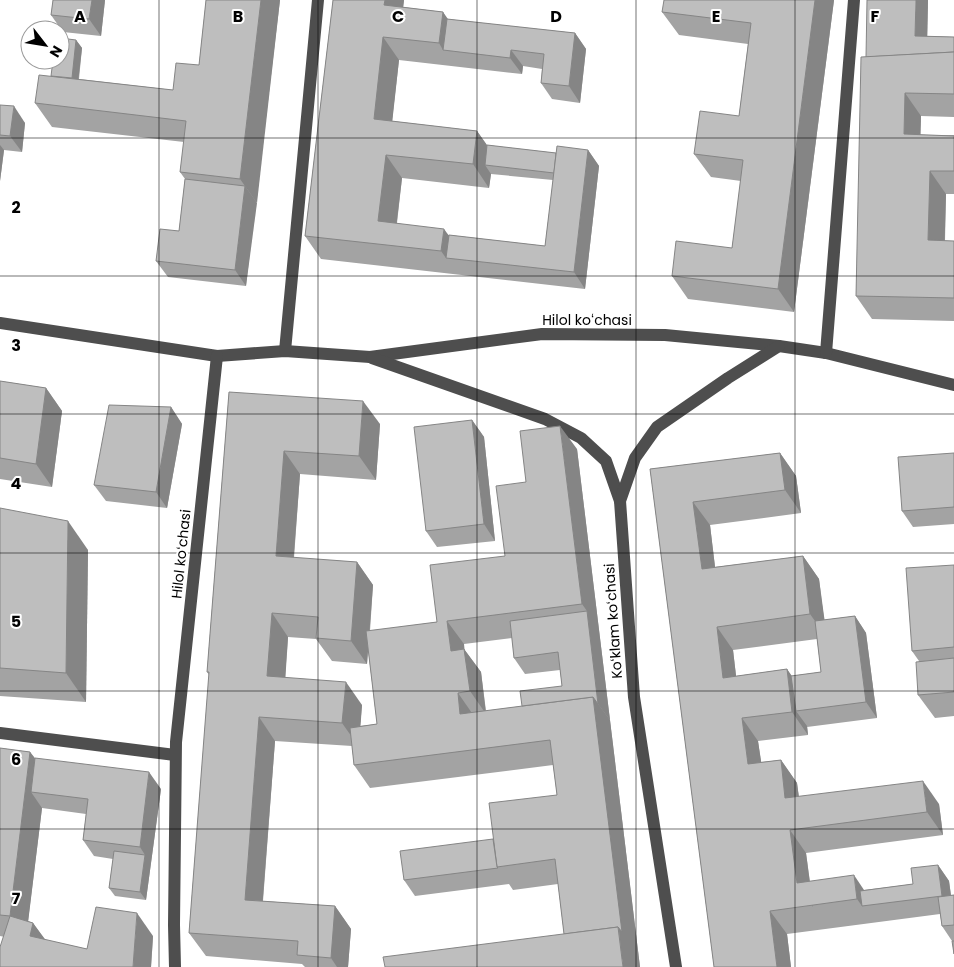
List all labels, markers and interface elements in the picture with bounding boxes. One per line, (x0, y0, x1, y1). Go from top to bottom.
text: A (74, 5, 86, 28)
text: B (233, 5, 243, 28)
text: C (392, 5, 404, 28)
text: D (550, 5, 562, 28)
text: E (712, 5, 720, 28)
text: F (871, 5, 880, 28)
north arrow (20, 20, 70, 70)
text: N (45, 42, 67, 61)
text: 2 (11, 196, 21, 219)
street label: Hilol koʻchasi (542, 310, 632, 330)
text: 3 (11, 334, 21, 357)
text: 4 (11, 472, 22, 495)
street label: Hilol koʻchasi (166, 508, 196, 600)
street label: Koʻklam koʻchasi (599, 563, 627, 679)
text: 5 (11, 610, 21, 633)
text: 6 (11, 748, 21, 771)
text: 7 (12, 887, 21, 910)

